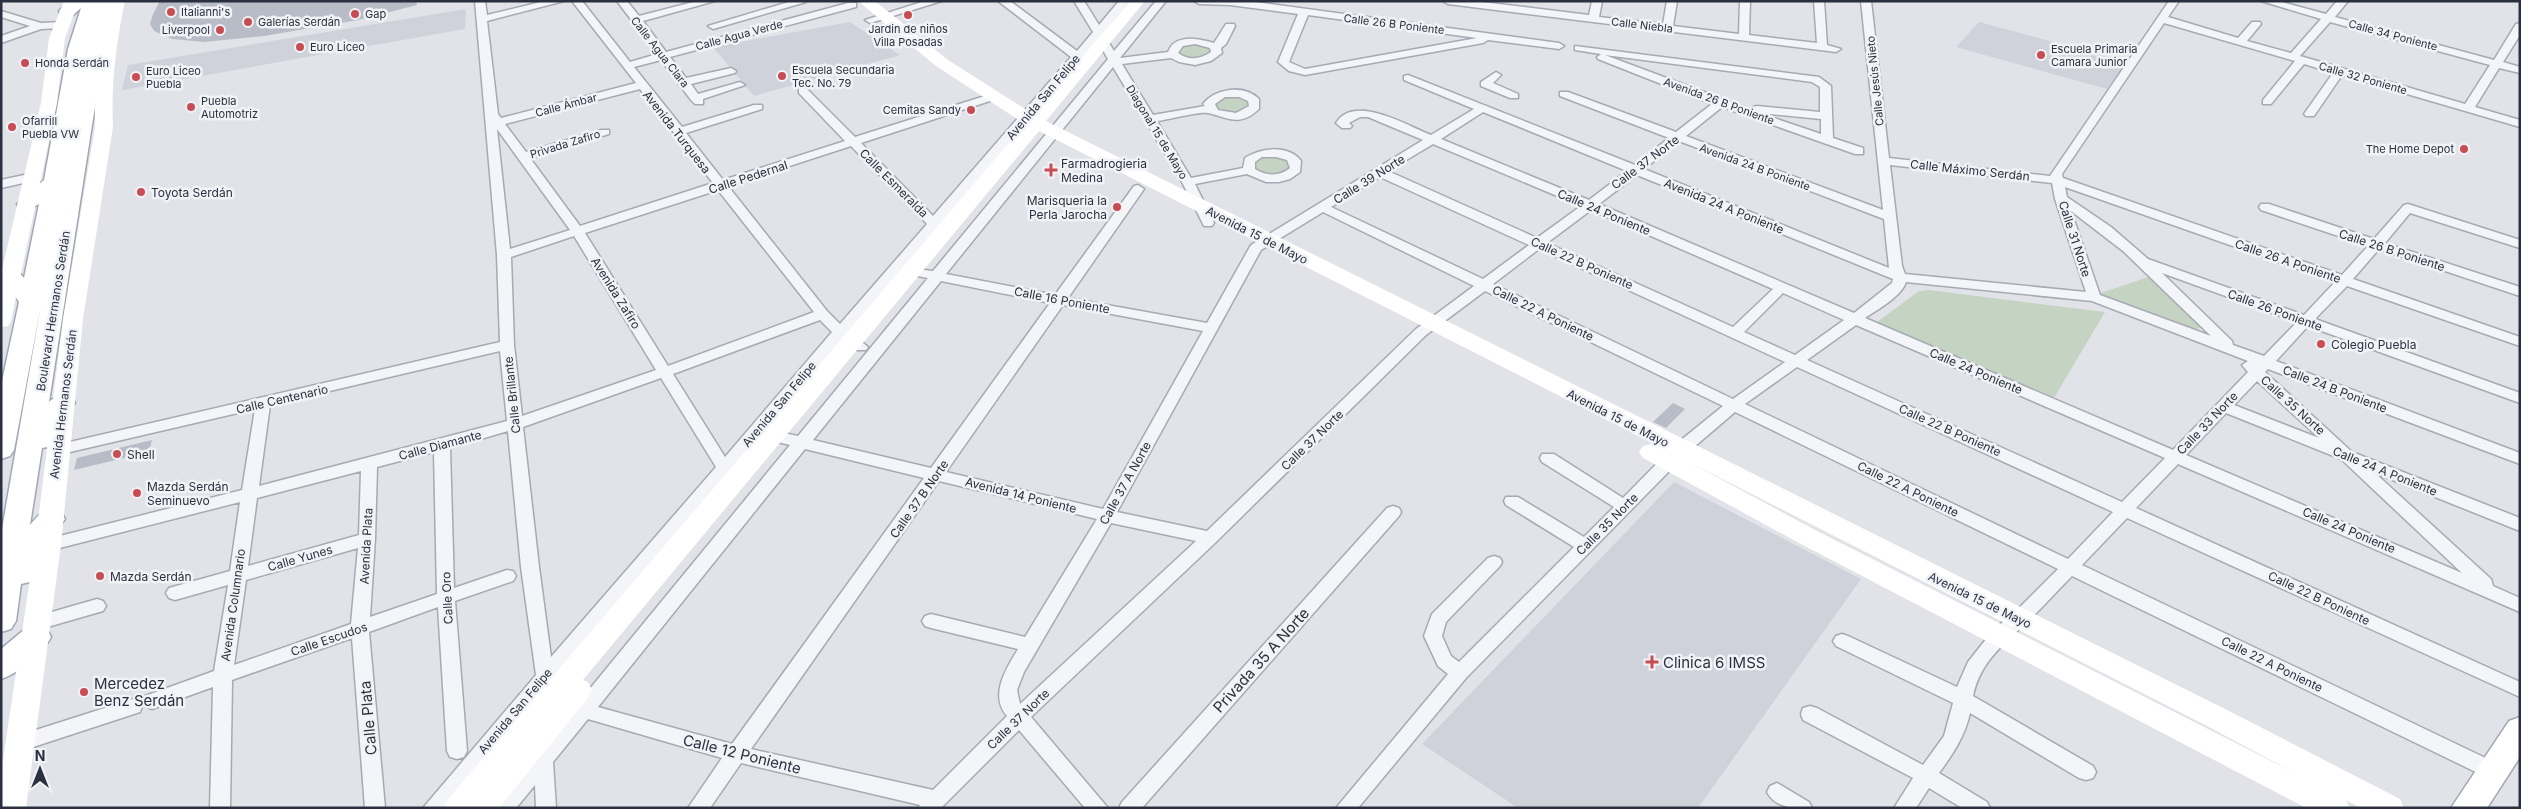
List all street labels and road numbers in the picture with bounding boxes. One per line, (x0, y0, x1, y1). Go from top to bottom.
street label: Calle 26 B Poniente (1343, 11, 1445, 37)
street label: Calle Agua Clara (628, 14, 692, 90)
street label: Calle Niebla (1610, 14, 1674, 36)
street label: Calle 34 Poniente (2347, 16, 2439, 54)
street label: Calle Agua Verde (694, 17, 784, 53)
street label: Calle Jesús Nieto (1863, 35, 1887, 127)
street label: Avenida San Felipe (1003, 51, 1083, 143)
street label: Calle 32 Poniente (2317, 59, 2409, 97)
street label: Avenida 26 B Poniente (1662, 74, 1776, 128)
street label: Diagonal 15 de Mayo (1123, 82, 1191, 182)
street label: Avenida Turquesa (640, 88, 714, 176)
street label: Calle Ámbar (534, 90, 598, 120)
street label: Privada Zafiro (528, 127, 602, 161)
street label: Calle 37 Norte (1608, 132, 1682, 192)
street label: Avenida 24 B Poniente (1698, 140, 1812, 194)
street label: Calle Esmeralda (857, 146, 931, 220)
street label: Calle 39 Norte (1330, 151, 1408, 207)
street label: Calle Máximo Serdán (1910, 156, 2030, 184)
street label: Calle Pedernal (707, 157, 789, 197)
street label: Avenida 24 A Poniente (1662, 175, 1786, 237)
street label: Calle 24 Poniente (1555, 186, 1653, 238)
street label: Calle 31 Norte (2056, 199, 2094, 279)
street label: Avenida 15 de Mayo (1203, 203, 1311, 267)
street label: Calle 26 B Poniente (2337, 226, 2447, 274)
street label: Boulevard Hermanos Serdán (33, 230, 73, 392)
street label: Calle 22 B Poniente (1528, 234, 1636, 292)
street label: Calle 26 A Poniente (2233, 236, 2343, 286)
street label: Avenida Zafiro (588, 254, 644, 332)
street label: Calle 22 A Poniente (1490, 282, 1596, 344)
street label: Calle 16 Poniente (1013, 283, 1111, 317)
street label: Calle 26 Poniente (2226, 286, 2324, 334)
street label: Avenida Hermanos Serdán (46, 328, 80, 480)
street label: Calle 24 Poniente (1927, 345, 2025, 397)
street label: Calle Brillante (500, 356, 524, 434)
street label: Avenida San Felipe (739, 358, 819, 450)
street label: Calle 24 B Poniente (2281, 362, 2389, 416)
street label: Calle 35 Norte (2258, 372, 2328, 438)
street label: Calle Centenario (235, 381, 329, 417)
street label: Avenida 15 de Mayo (1564, 386, 1672, 450)
street label: Calle 33 Norte (2173, 388, 2241, 458)
street label: Calle 22 B Poniente (1896, 401, 2004, 459)
street label: Calle 37 Norte (1278, 406, 1346, 474)
street label: Calle Diamante (397, 427, 483, 463)
street label: Calle 37 A Norte (1096, 439, 1154, 527)
street label: Calle 24 A Poniente (2331, 443, 2439, 499)
street label: Calle 37 B Norte (886, 457, 952, 541)
street label: Calle 22 A Poniente (1855, 458, 1961, 520)
street label: Avenida 14 Poniente (964, 474, 1078, 516)
street label: Calle 35 Norte (1573, 490, 1641, 558)
street label: Calle 24 Poniente (2300, 504, 2398, 556)
street label: Avenida Plata (357, 507, 375, 585)
street label: Calle Yunes (266, 542, 334, 574)
street label: Avenida Columnario (218, 548, 248, 662)
street label: Calle 22 B Poniente (2266, 568, 2372, 628)
street label: Avenida 15 de Mayo (1926, 569, 2034, 631)
street label: Calle Oro (438, 571, 456, 625)
street label: Privada 35 A Norte (1209, 604, 1313, 716)
street label: Calle Escudos (289, 619, 369, 659)
street label: Calle 22 A Poniente (2219, 633, 2325, 695)
street label: Avenida San Felipe (475, 665, 555, 757)
street label: Calle Plata (355, 680, 381, 756)
street label: Calle 37 Norte (984, 685, 1052, 753)
street label: Calle 12 Poniente (681, 730, 803, 778)

